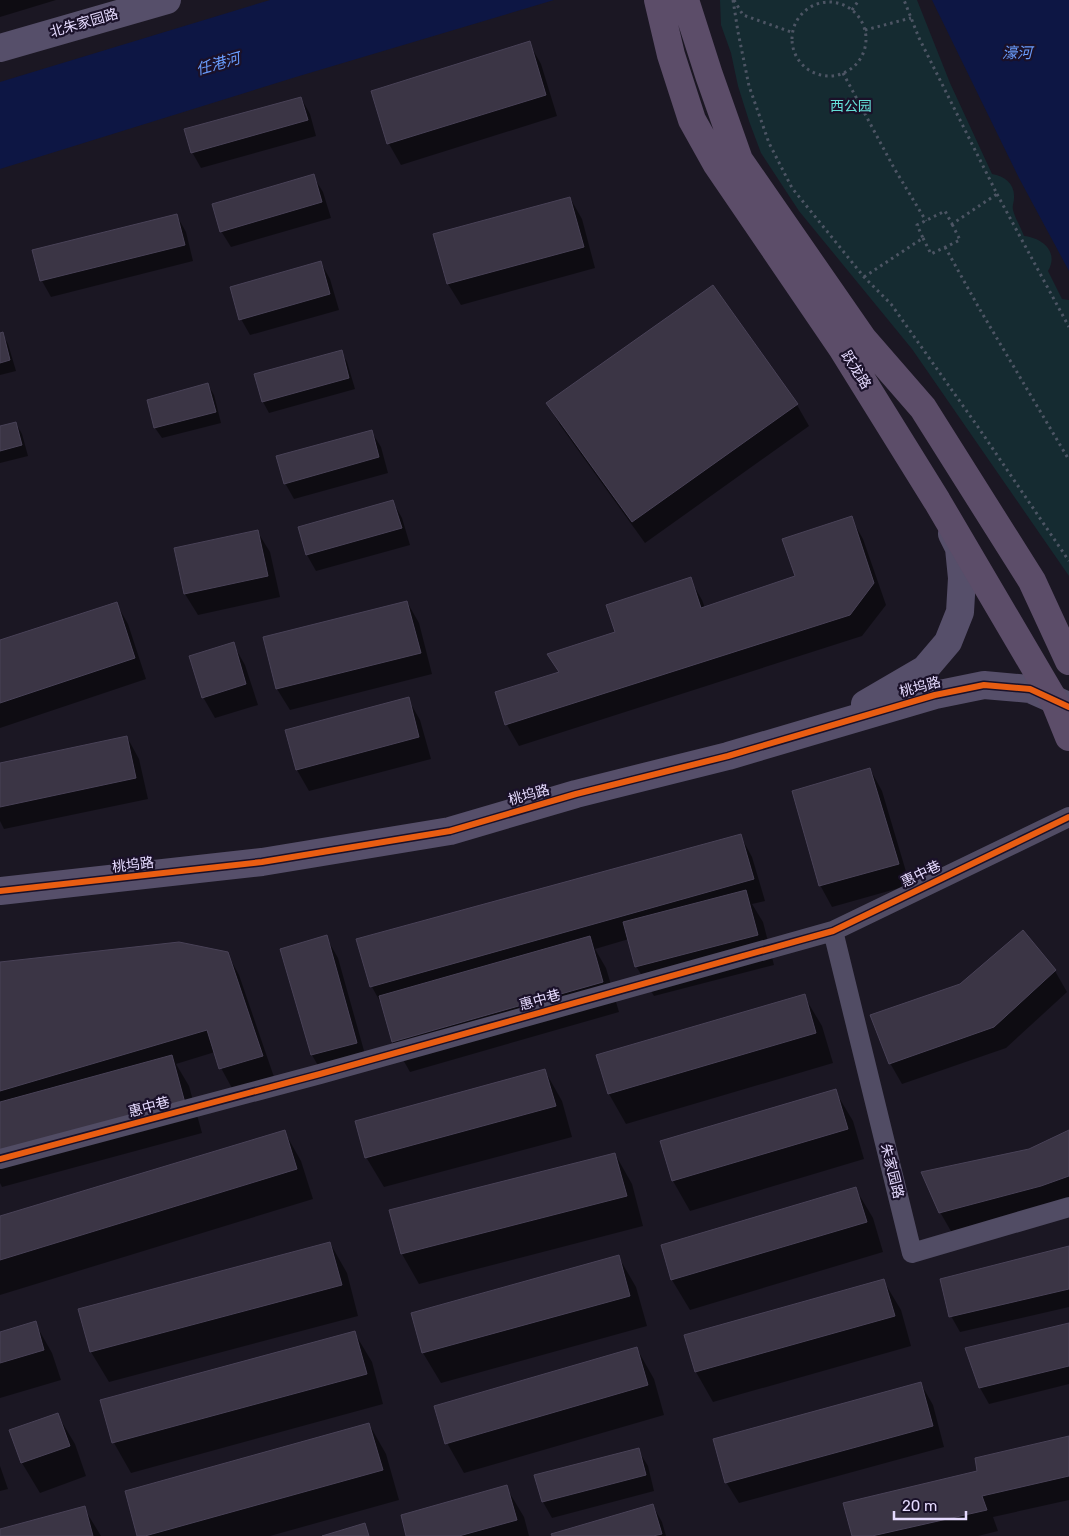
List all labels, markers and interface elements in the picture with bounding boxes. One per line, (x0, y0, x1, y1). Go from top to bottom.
street label: 北朱家园路 (48, 5, 120, 41)
water label: 濠河 (1002, 44, 1035, 62)
water label: 任港河 (194, 48, 245, 79)
park label: 西公园 (830, 98, 872, 115)
street label: 跃龙路 (838, 348, 874, 392)
street label: 桃坞路 (898, 673, 942, 701)
street label: 桃坞路 (506, 781, 552, 809)
street label: 桃坞路 (111, 854, 155, 876)
street label: 惠中巷 (898, 857, 944, 891)
street label: 惠中巷 (517, 986, 563, 1014)
street label: 惠中巷 (127, 1093, 171, 1121)
street label: 朱家园路 (877, 1142, 907, 1200)
scale bar (894, 1488, 966, 1520)
text: 20 m (902, 1497, 937, 1515)

